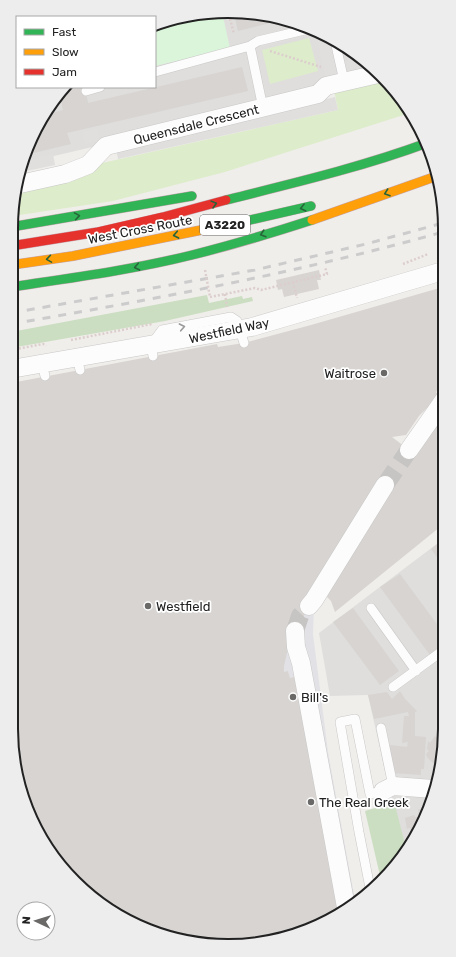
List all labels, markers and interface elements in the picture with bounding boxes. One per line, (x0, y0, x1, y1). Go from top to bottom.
legend (16, 16, 156, 88)
text: Fast (52, 25, 76, 39)
text: Slow (52, 45, 79, 59)
text: Jam (52, 65, 77, 79)
street label: Queensdale Crescent (132, 102, 260, 147)
one-way arrow (383, 188, 390, 197)
one-way arrow (210, 200, 217, 209)
one-way arrow (300, 203, 307, 211)
one-way arrow (74, 212, 80, 221)
street label: West Cross Route (87, 212, 193, 247)
road number: A3220 (200, 215, 250, 235)
one-way arrow (260, 229, 267, 238)
one-way arrow (173, 231, 180, 239)
one-way arrow (46, 255, 52, 263)
one-way arrow (134, 262, 140, 271)
street label: Westfield Way (188, 315, 271, 346)
one-way arrow (179, 323, 185, 331)
place label: Waitrose (324, 366, 376, 381)
marker: Waitrose (379, 368, 389, 378)
place label: Westfield (156, 599, 210, 614)
marker: Westfield (143, 601, 153, 611)
place label: Bill's (301, 690, 329, 705)
marker: Bill's (288, 692, 298, 702)
place label: The Real Greek (319, 795, 409, 810)
marker: The Real Greek (306, 797, 316, 807)
north arrow (16, 901, 56, 941)
text: N (20, 916, 33, 925)

